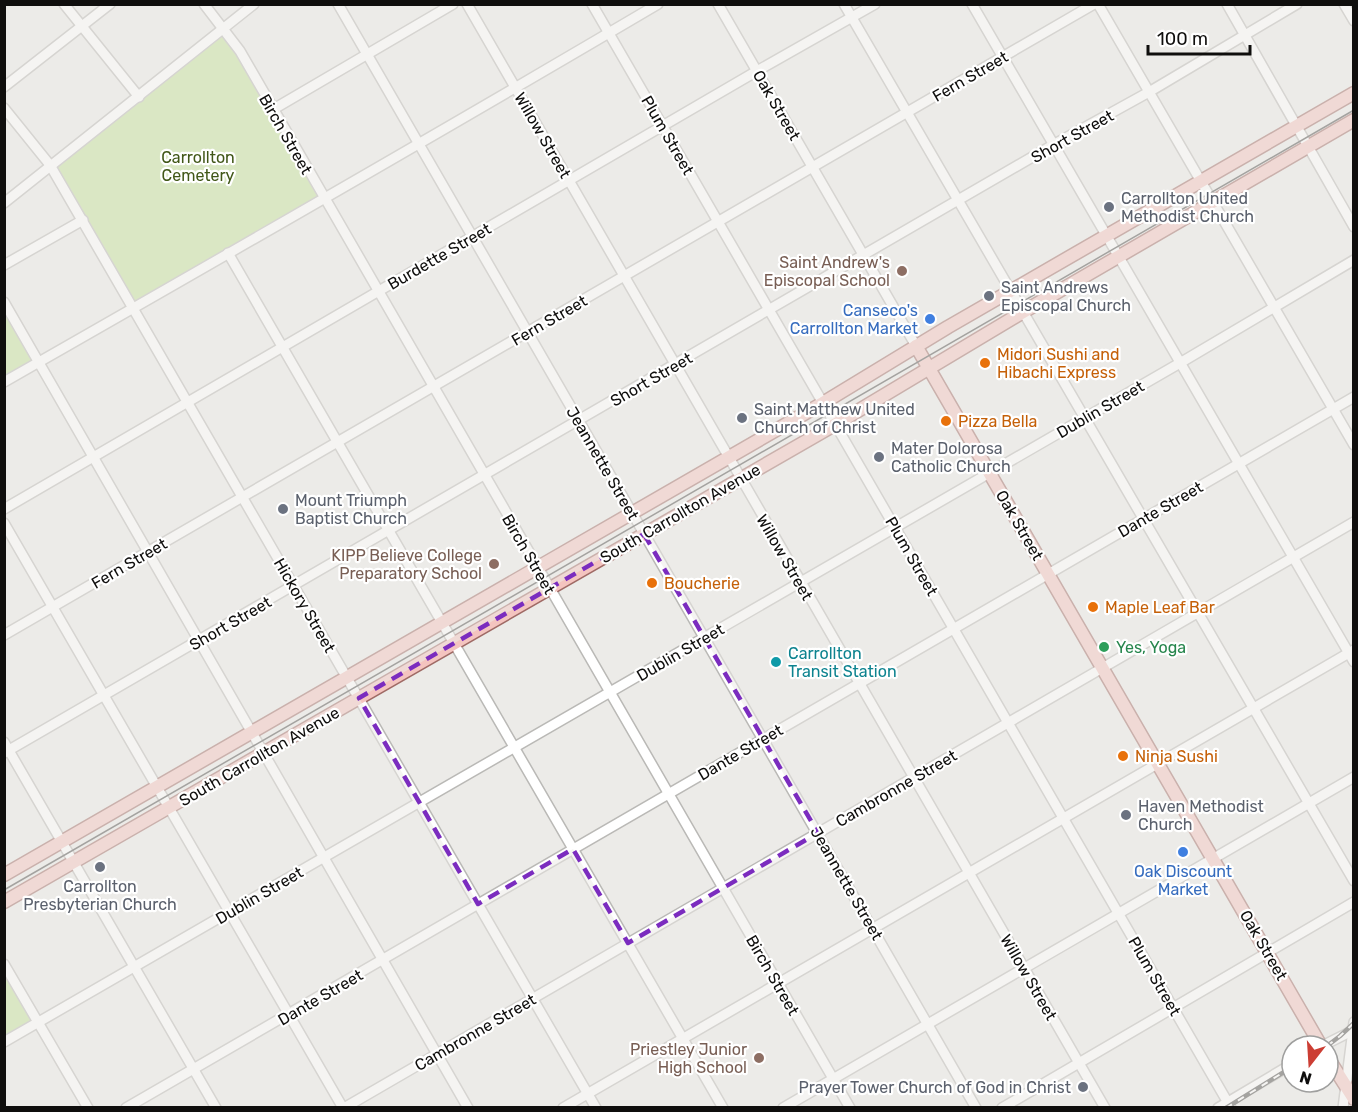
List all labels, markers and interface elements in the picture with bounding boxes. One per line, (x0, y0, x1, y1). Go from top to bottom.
scale bar (1148, 18, 1250, 56)
text: 100 m (1157, 28, 1208, 50)
street label: Fern Street (929, 47, 1011, 106)
street label: Oak Street (749, 67, 804, 144)
street label: Willow Street (510, 89, 575, 182)
street label: Birch Street (255, 91, 316, 178)
street label: Plum Street (637, 92, 698, 178)
street label: Short Street (1028, 106, 1117, 167)
park label: Carrollton Cemetery (161, 148, 235, 185)
place label: Carrollton United Methodist Church (1121, 189, 1254, 226)
marker: Carrollton United Methodist Church (1102, 200, 1116, 214)
street label: Burdette Street (384, 219, 494, 294)
place label: Saint Andrew's Episcopal School (764, 253, 890, 290)
marker: Saint Andrew's Episcopal School (895, 264, 909, 278)
place label: Saint Andrews Episcopal Church (1001, 278, 1131, 315)
marker: Saint Andrews Episcopal Church (982, 289, 996, 303)
street label: Fern Street (508, 291, 590, 350)
place label: Canseco's Carrollton Market (790, 301, 918, 338)
marker: Canseco's Carrollton Market (923, 312, 937, 326)
place label: Midori Sushi and Hibachi Express (997, 345, 1119, 382)
street label: Short Street (607, 348, 696, 411)
marker: Midori Sushi and Hibachi Express (978, 356, 992, 370)
street label: Dublin Street (1053, 377, 1147, 442)
place label: Saint Matthew United Church of Christ (754, 400, 915, 437)
street label: Jeannette Street (562, 403, 643, 523)
marker: Saint Matthew United Church of Christ (735, 411, 749, 425)
place label: Pizza Bella (958, 412, 1037, 431)
marker: Pizza Bella (939, 414, 953, 428)
place label: Mater Dolorosa Catholic Church (891, 439, 1011, 476)
marker: Mater Dolorosa Catholic Church (872, 450, 886, 464)
street label: South Carrollton Avenue (597, 460, 764, 567)
street label: Dante Street (1114, 477, 1206, 541)
street label: Oak Street (992, 487, 1047, 564)
place label: Mount Triumph Baptist Church (295, 491, 407, 528)
marker: Mount Triumph Baptist Church (276, 502, 290, 516)
street label: Birch Street (498, 511, 559, 598)
street label: Willow Street (752, 511, 817, 604)
street label: Plum Street (881, 513, 942, 599)
street label: Fern Street (88, 534, 170, 593)
place label: KIPP Believe College Preparatory School (331, 546, 482, 583)
street label: Hickory Street (270, 555, 339, 656)
marker: KIPP Believe College Preparatory School (487, 557, 501, 571)
place label: Boucherie (664, 574, 740, 593)
marker: Boucherie (645, 576, 659, 590)
street label: Short Street (186, 592, 275, 655)
place label: Maple Leaf Bar (1105, 598, 1215, 617)
marker: Maple Leaf Bar (1086, 600, 1100, 614)
street label: Dublin Street (633, 620, 727, 685)
place label: Yes, Yoga (1116, 638, 1186, 657)
marker: Yes, Yoga (1097, 640, 1111, 654)
place label: Carrollton Transit Station (788, 644, 897, 681)
marker: Carrollton Transit Station (769, 655, 783, 669)
street label: South Carrollton Avenue (176, 703, 343, 810)
street label: Dante Street (694, 720, 786, 784)
street label: Cambronne Street (832, 746, 960, 831)
place label: Ninja Sushi (1135, 747, 1218, 766)
marker: Ninja Sushi (1116, 749, 1130, 763)
place label: Haven Methodist Church (1138, 797, 1264, 834)
marker: Haven Methodist Church (1119, 808, 1133, 822)
street label: Jeannette Street (806, 823, 887, 943)
marker: Oak Discount Market (1176, 845, 1190, 859)
marker: Carrollton Presbyterian Church (93, 860, 107, 874)
place label: Oak Discount Market (1134, 862, 1232, 899)
street label: Dublin Street (212, 863, 306, 928)
place label: Carrollton Presbyterian Church (23, 877, 177, 914)
street label: Oak Street (1236, 907, 1291, 984)
street label: Willow Street (996, 931, 1061, 1024)
street label: Birch Street (742, 932, 803, 1019)
street label: Plum Street (1124, 933, 1185, 1019)
street label: Dante Street (274, 965, 366, 1029)
street label: Cambronne Street (411, 990, 539, 1075)
north arrow (1280, 1034, 1340, 1094)
place label: Priestley Junior High School (630, 1040, 747, 1077)
marker: Priestley Junior High School (752, 1051, 766, 1065)
text: N (1297, 1067, 1314, 1089)
place label: Prayer Tower Church of God in Christ (798, 1078, 1071, 1097)
marker: Prayer Tower Church of God in Christ (1076, 1080, 1090, 1094)

